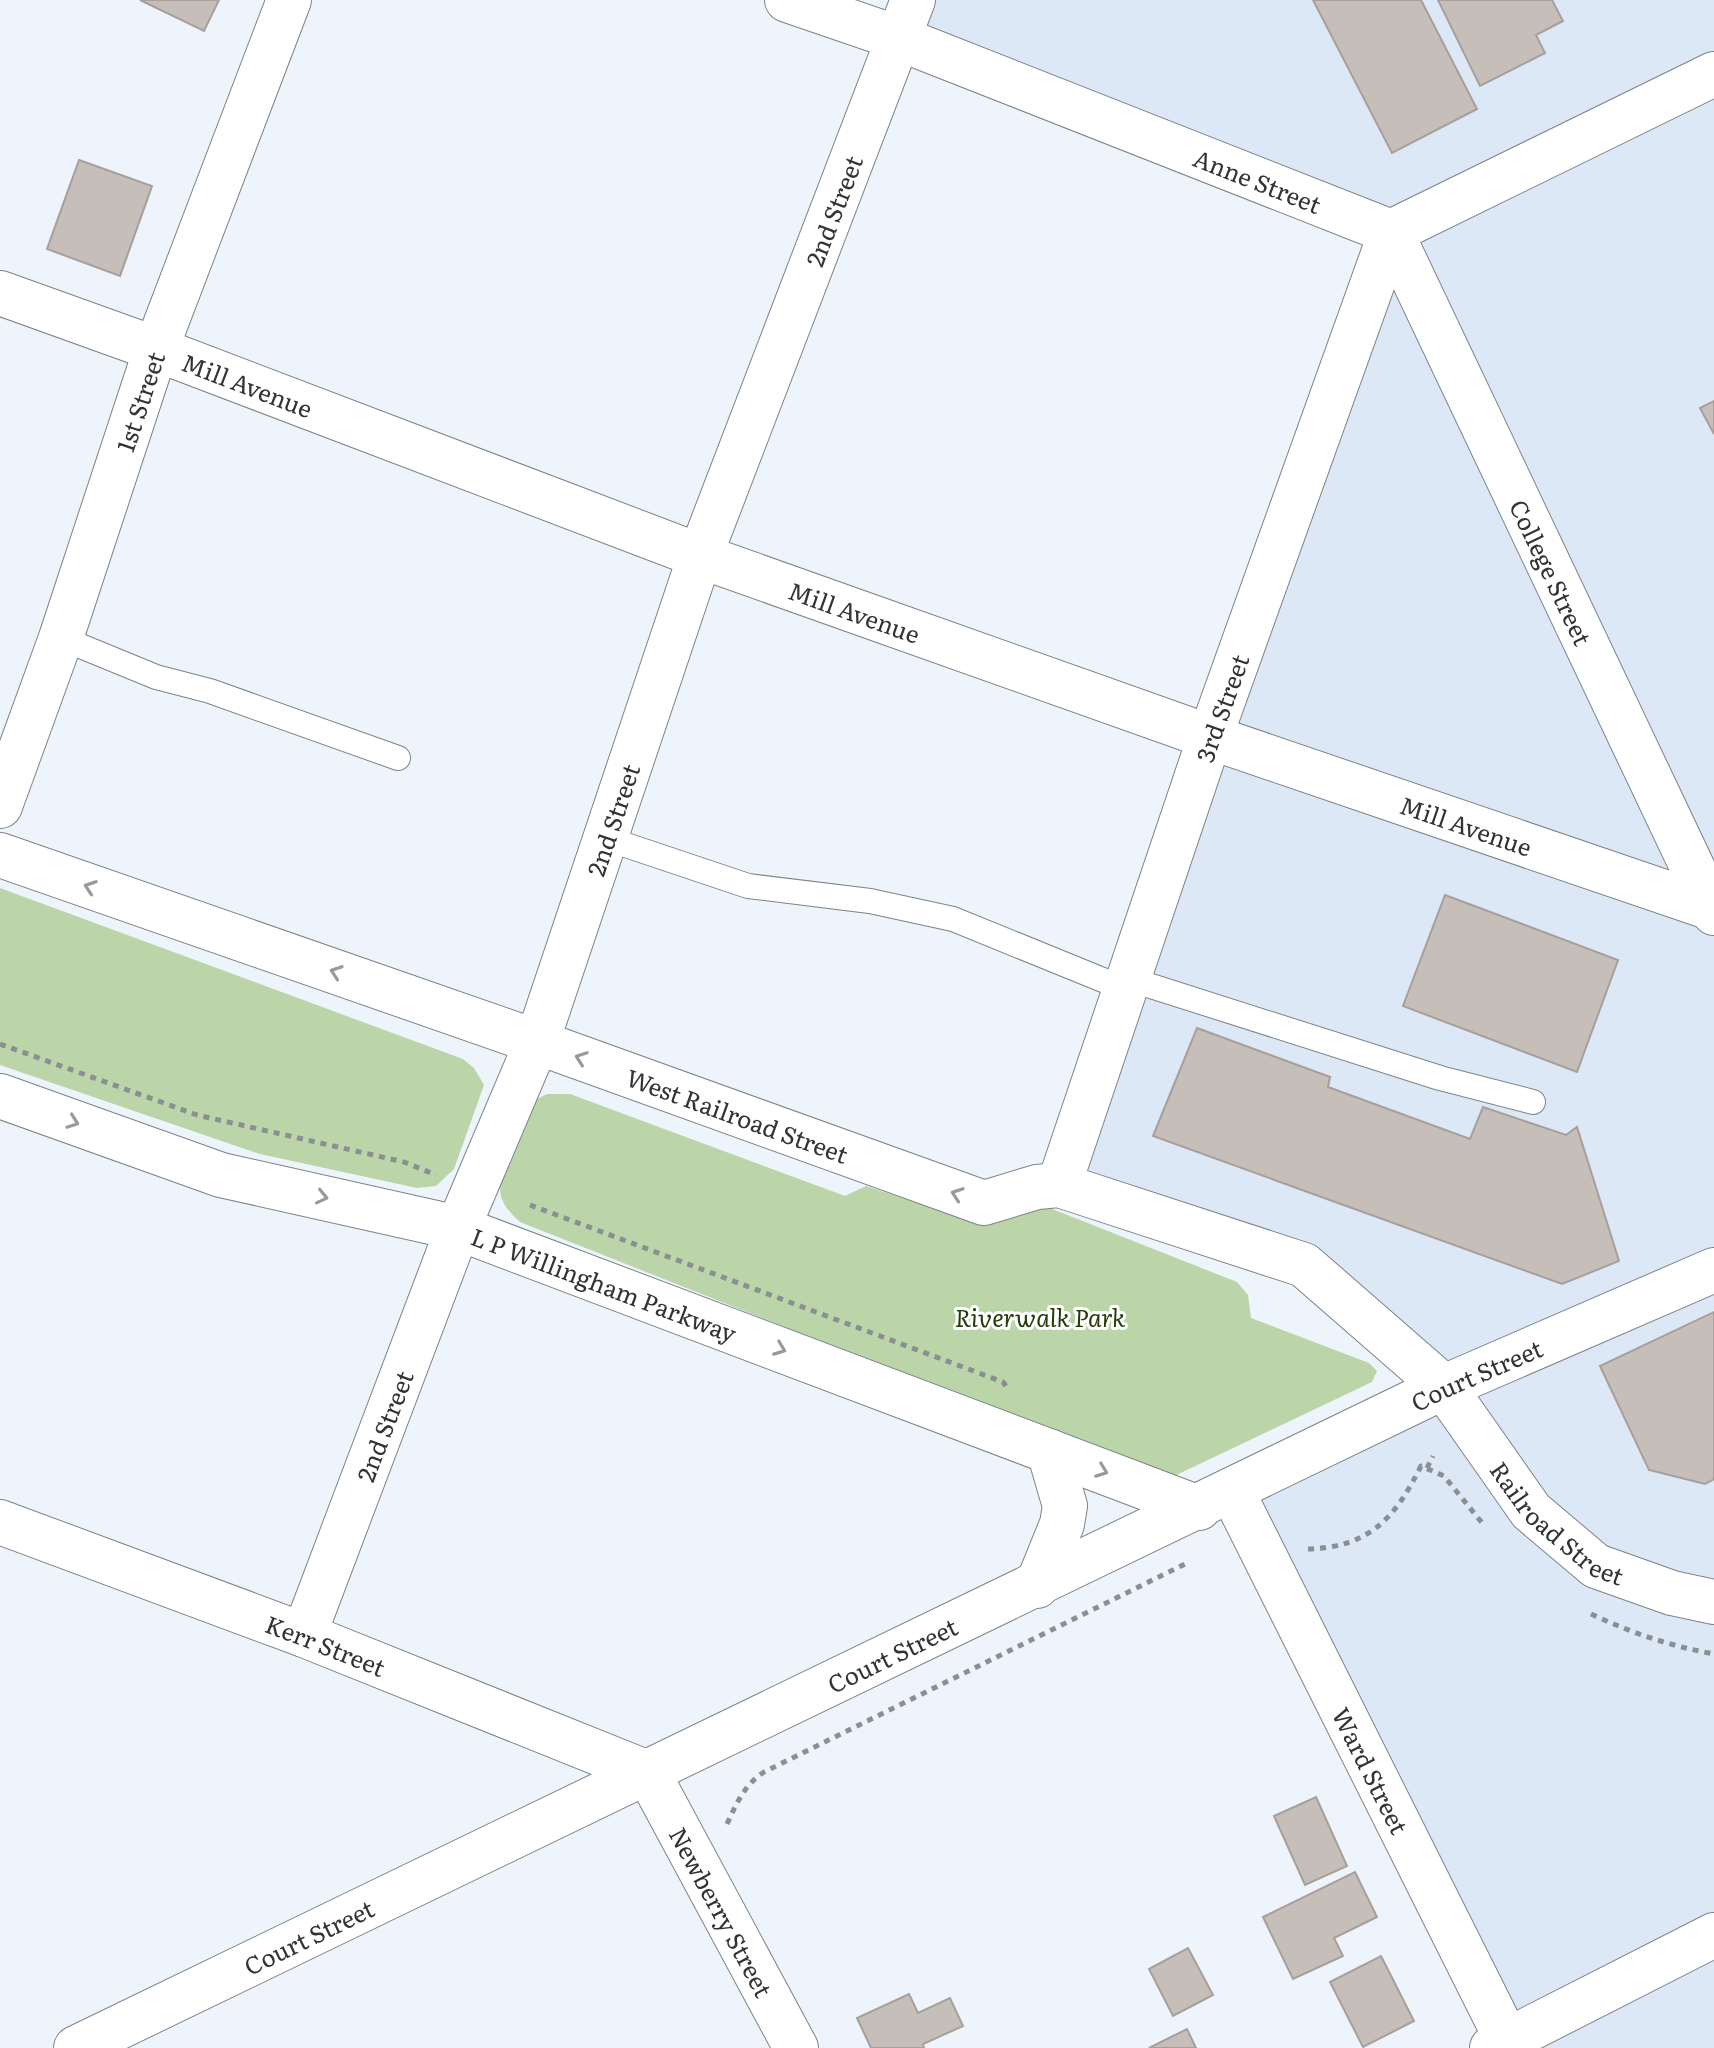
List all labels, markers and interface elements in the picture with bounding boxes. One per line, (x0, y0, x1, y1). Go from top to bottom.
street label: Anne Street (1189, 139, 1327, 221)
street label: 2nd Street (795, 150, 870, 271)
street label: Mill Avenue (178, 343, 318, 425)
street label: 1st Street (106, 346, 172, 456)
street label: College Street (1503, 493, 1602, 651)
street label: Mill Avenue (784, 572, 925, 650)
street label: 3rd Street (1185, 649, 1256, 766)
street label: 2nd Street (577, 759, 647, 880)
street label: Mill Avenue (1396, 786, 1537, 863)
one-way arrow (84, 880, 98, 896)
one-way arrow (329, 965, 343, 982)
one-way arrow (575, 1051, 589, 1068)
street label: West Railroad Street (622, 1058, 854, 1170)
one-way arrow (66, 1112, 80, 1129)
one-way arrow (951, 1187, 965, 1204)
one-way arrow (314, 1188, 328, 1205)
street label: L P Willingham Parkway (467, 1217, 742, 1349)
park label: Riverwalk Park (955, 1299, 1126, 1334)
street label: Court Street (1404, 1329, 1548, 1418)
one-way arrow (772, 1339, 786, 1356)
street label: 2nd Street (346, 1365, 420, 1486)
street label: Railroad Street (1483, 1453, 1629, 1592)
one-way arrow (1094, 1461, 1108, 1478)
street label: Kerr Street (261, 1605, 391, 1684)
street label: Court Street (821, 1607, 963, 1700)
street label: Ward Street (1325, 1700, 1418, 1840)
street label: Newberry Street (662, 1820, 783, 2003)
street label: Court Street (237, 1889, 379, 1982)

